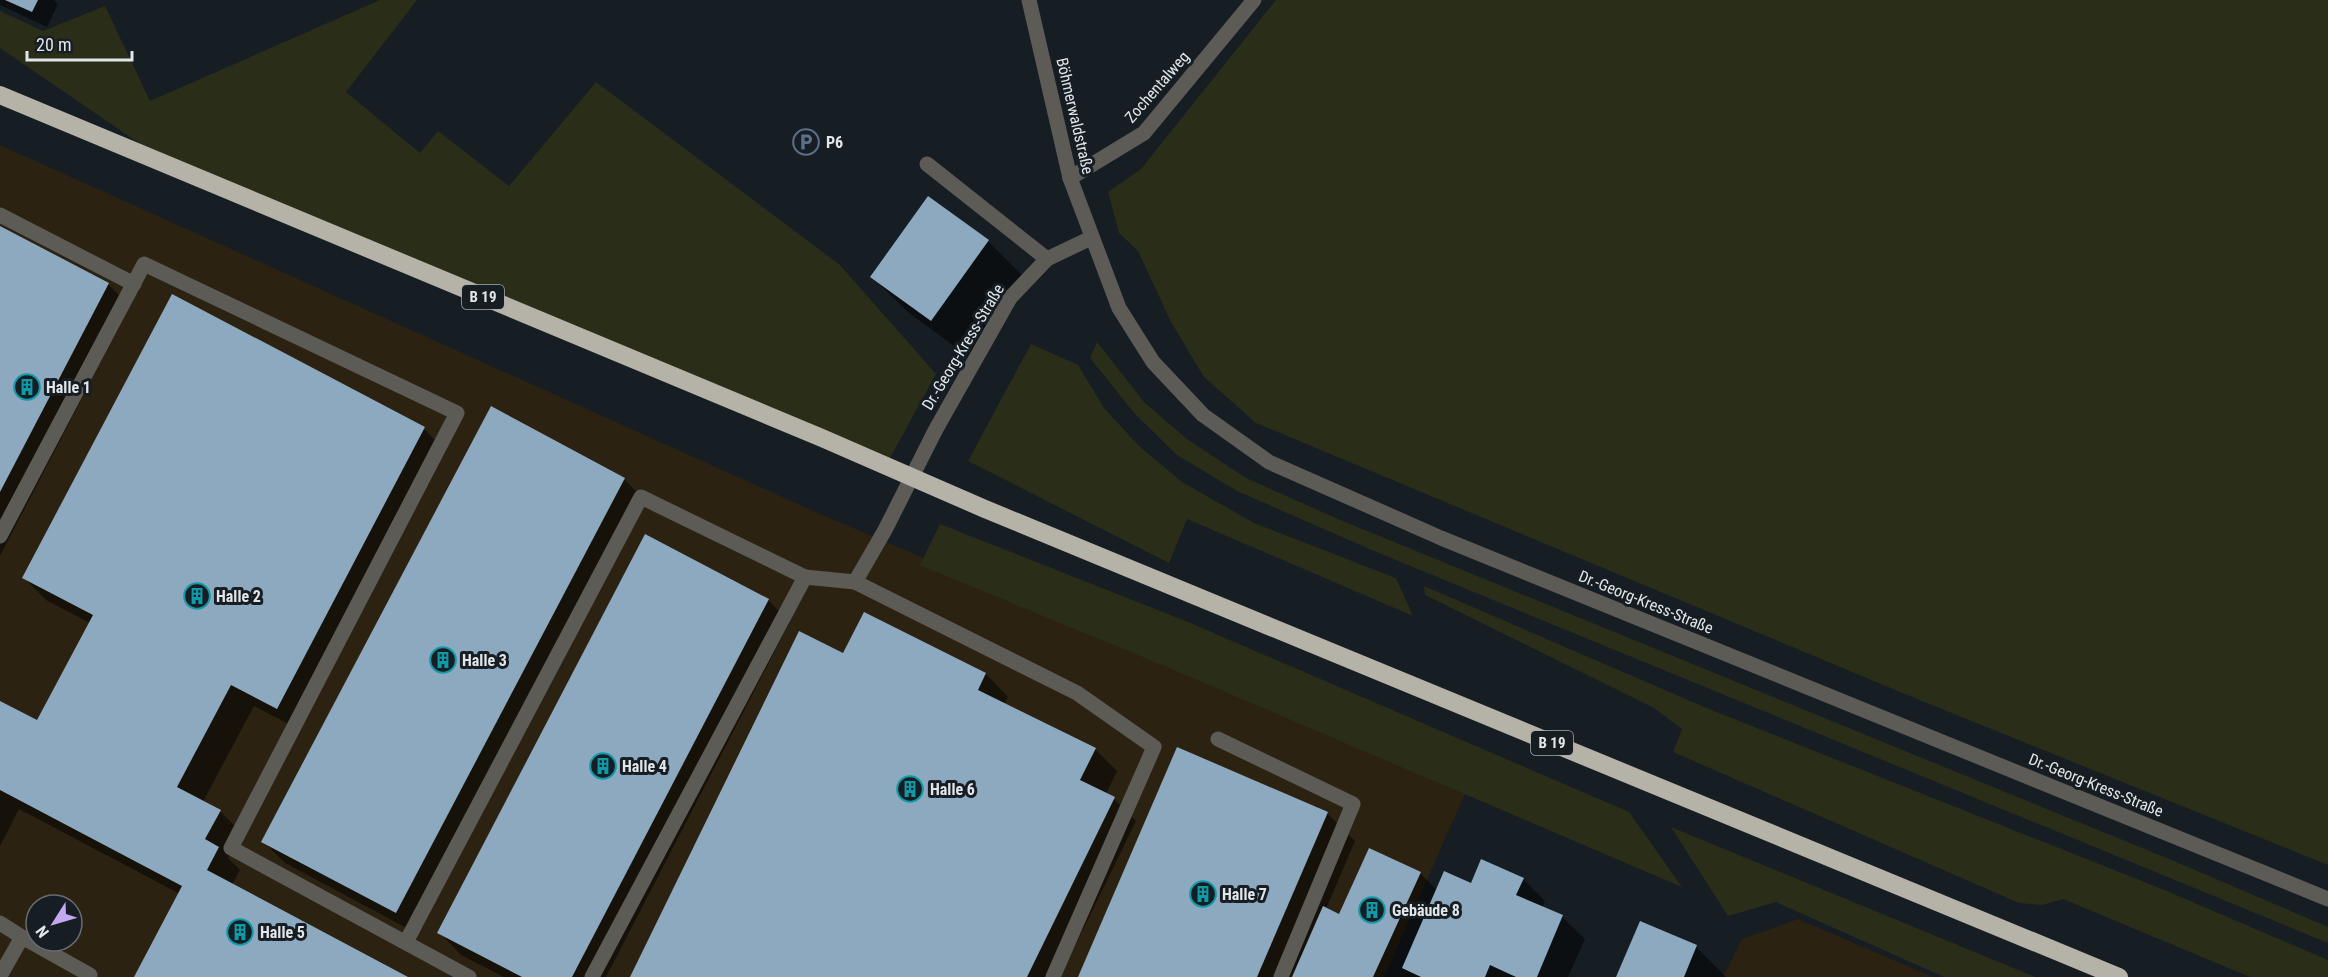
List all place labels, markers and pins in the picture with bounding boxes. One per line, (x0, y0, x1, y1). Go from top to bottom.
parking icon: P6 (791, 127, 821, 157)
place label: P6 (826, 133, 843, 152)
building icon: Halle 1 (12, 372, 42, 402)
place label: Halle 1 (46, 378, 91, 397)
building icon: Halle 2 (182, 581, 212, 611)
place label: Halle 2 (216, 587, 261, 606)
building icon: Halle 3 (428, 645, 458, 675)
place label: Halle 3 (462, 651, 507, 670)
building icon: Halle 4 (588, 751, 618, 781)
place label: Halle 4 (622, 757, 667, 776)
building icon: Halle 6 (895, 774, 925, 804)
place label: Halle 6 (930, 780, 975, 799)
building icon: Halle 7 (1188, 879, 1218, 909)
place label: Halle 7 (1222, 885, 1267, 904)
building icon: Gebäude 8 (1357, 895, 1387, 925)
place label: Gebäude 8 (1392, 901, 1460, 920)
building icon: Halle 5 (225, 917, 255, 947)
place label: Halle 5 (260, 923, 305, 942)

